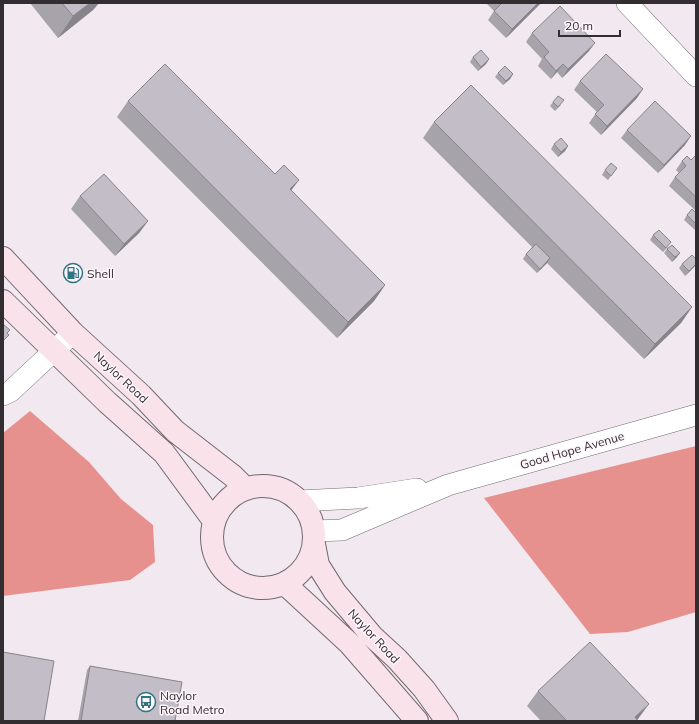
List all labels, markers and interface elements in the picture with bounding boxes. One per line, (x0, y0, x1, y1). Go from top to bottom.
scale bar (559, 12, 620, 38)
text: 20 m (565, 18, 593, 33)
fuel station icon: Shell (62, 262, 84, 284)
place label: Shell (87, 266, 114, 281)
street label: Naylor Road (91, 348, 151, 406)
street label: Good Hope Avenue (518, 428, 626, 472)
street label: Naylor Road (345, 606, 403, 666)
place label: Naylor Road Metro (160, 688, 225, 717)
bus stop icon: Naylor Road Metro (135, 691, 157, 713)

